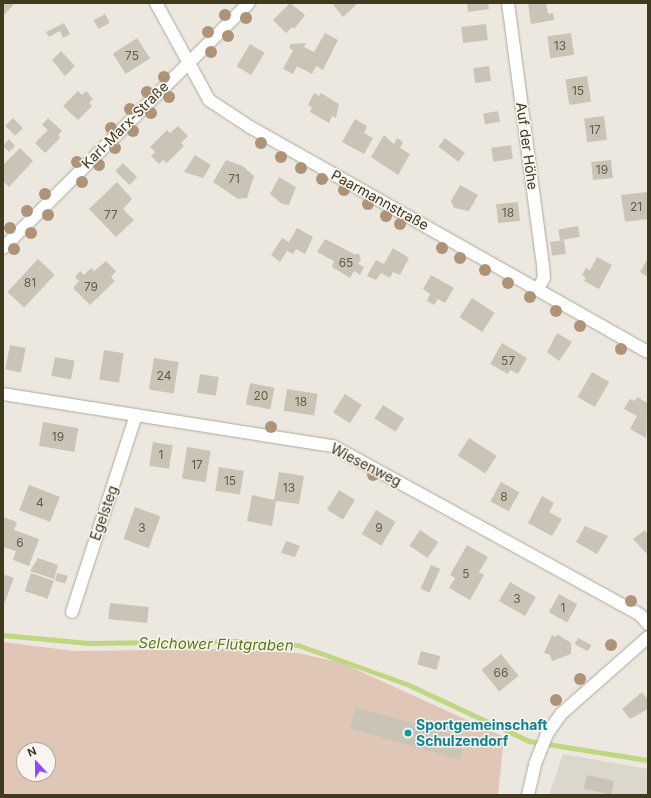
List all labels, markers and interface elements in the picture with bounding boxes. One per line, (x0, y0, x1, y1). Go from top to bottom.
house number: 13 (554, 39, 566, 53)
house number: 75 (125, 49, 139, 63)
street label: Karl-Marx-Straße (78, 78, 172, 172)
house number: 15 (572, 84, 584, 98)
street label: Auf der Höhe (513, 101, 541, 191)
house number: 17 (589, 123, 601, 137)
house number: 19 (596, 163, 608, 177)
street label: Paarmannstraße (328, 166, 432, 234)
house number: 71 (228, 172, 240, 186)
house number: 21 (630, 200, 642, 214)
house number: 18 (502, 206, 514, 220)
house number: 77 (104, 208, 118, 222)
house number: 65 (339, 256, 353, 270)
house number: 81 (24, 276, 36, 290)
house number: 79 (84, 280, 98, 294)
house number: 57 (501, 354, 515, 368)
house number: 24 (157, 369, 171, 383)
house number: 20 (254, 389, 268, 403)
house number: 18 (295, 395, 307, 409)
house number: 19 (52, 430, 64, 444)
street label: Wiesenweg (328, 440, 404, 490)
house number: 1 (159, 448, 163, 462)
house number: 17 (191, 458, 203, 472)
house number: 15 (224, 474, 236, 488)
house number: 13 (283, 481, 295, 495)
street label: Egelsteg (87, 483, 121, 543)
house number: 8 (500, 490, 508, 504)
house number: 4 (36, 496, 44, 510)
house number: 3 (138, 521, 146, 535)
house number: 9 (375, 521, 383, 535)
house number: 6 (16, 536, 24, 550)
house number: 5 (462, 567, 470, 581)
house number: 3 (513, 592, 521, 606)
house number: 1 (561, 601, 565, 615)
water label: Selchower Flutgraben (138, 634, 294, 654)
house number: 66 (494, 666, 508, 680)
place label: Sportgemeinschaft Schulzendorf (416, 717, 547, 750)
marker: Sportgemeinschaft Schulzendorf (403, 728, 413, 738)
north arrow (16, 742, 56, 782)
text: N (25, 744, 38, 760)

